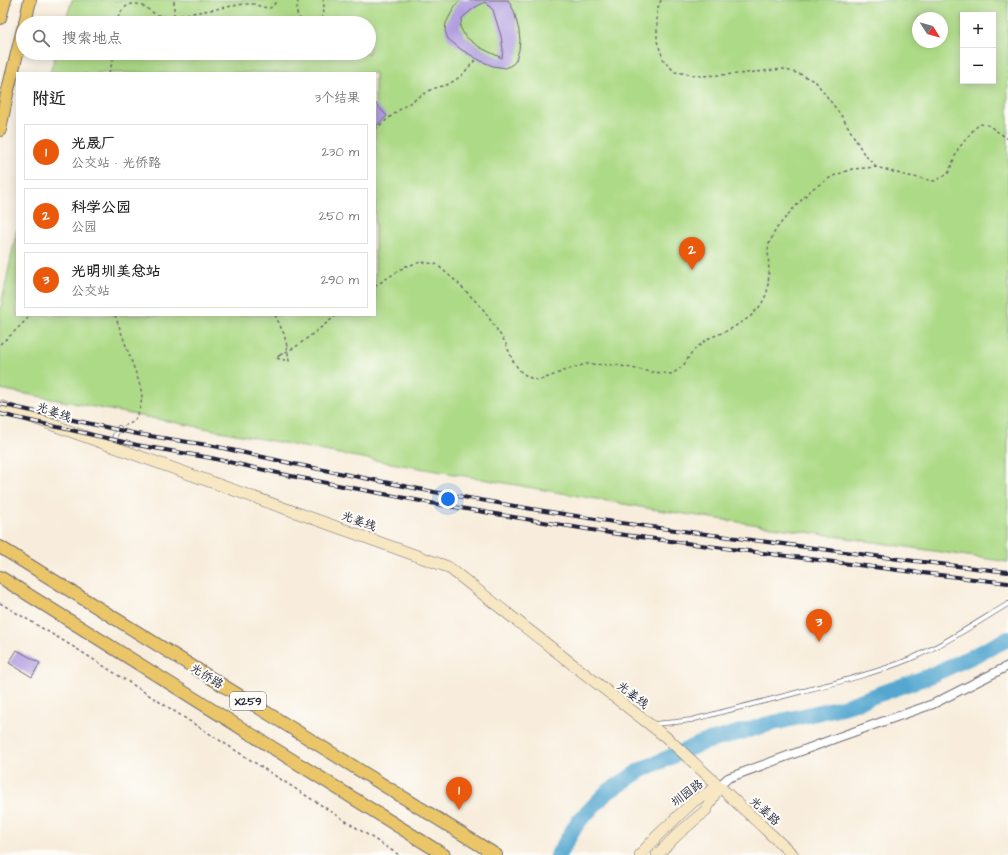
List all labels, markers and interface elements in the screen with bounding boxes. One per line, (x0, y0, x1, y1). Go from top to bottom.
north arrow (912, 12, 948, 48)
map controls (960, 12, 996, 84)
button: + (960, 12, 996, 48)
search box (16, 16, 376, 60)
icon: search (30, 27, 52, 49)
text: 搜索地点 (62, 28, 122, 49)
button: − (960, 48, 996, 84)
text: 附近 (32, 87, 66, 111)
text: 3个结果 (314, 89, 360, 107)
text: 光晟厂 (71, 133, 116, 154)
text: 1 (45, 143, 47, 161)
text: 230 m (321, 143, 359, 161)
text: 公交站 · 光侨路 (71, 154, 161, 172)
text: 科学公园 (71, 197, 131, 218)
text: 2 (42, 207, 50, 225)
text: 250 m (319, 207, 359, 225)
text: 公园 (71, 218, 97, 236)
pin: 2 (679, 237, 705, 270)
text: 光明圳美总站 (71, 261, 161, 282)
text: 3 (43, 271, 49, 289)
text: 290 m (321, 271, 359, 289)
text: 公交站 (71, 282, 110, 300)
street label: 光姜线 (34, 398, 74, 427)
your location (438, 489, 458, 509)
street label: 光姜线 (339, 507, 379, 536)
pin: 3 (806, 609, 832, 642)
street label: 光侨路 (187, 660, 227, 693)
street label: 光姜线 (613, 678, 652, 713)
road number: X259 (230, 692, 266, 710)
street label: 圳园路 (668, 776, 707, 811)
pin: 1 (446, 777, 472, 810)
street label: 光姜路 (746, 793, 784, 830)

